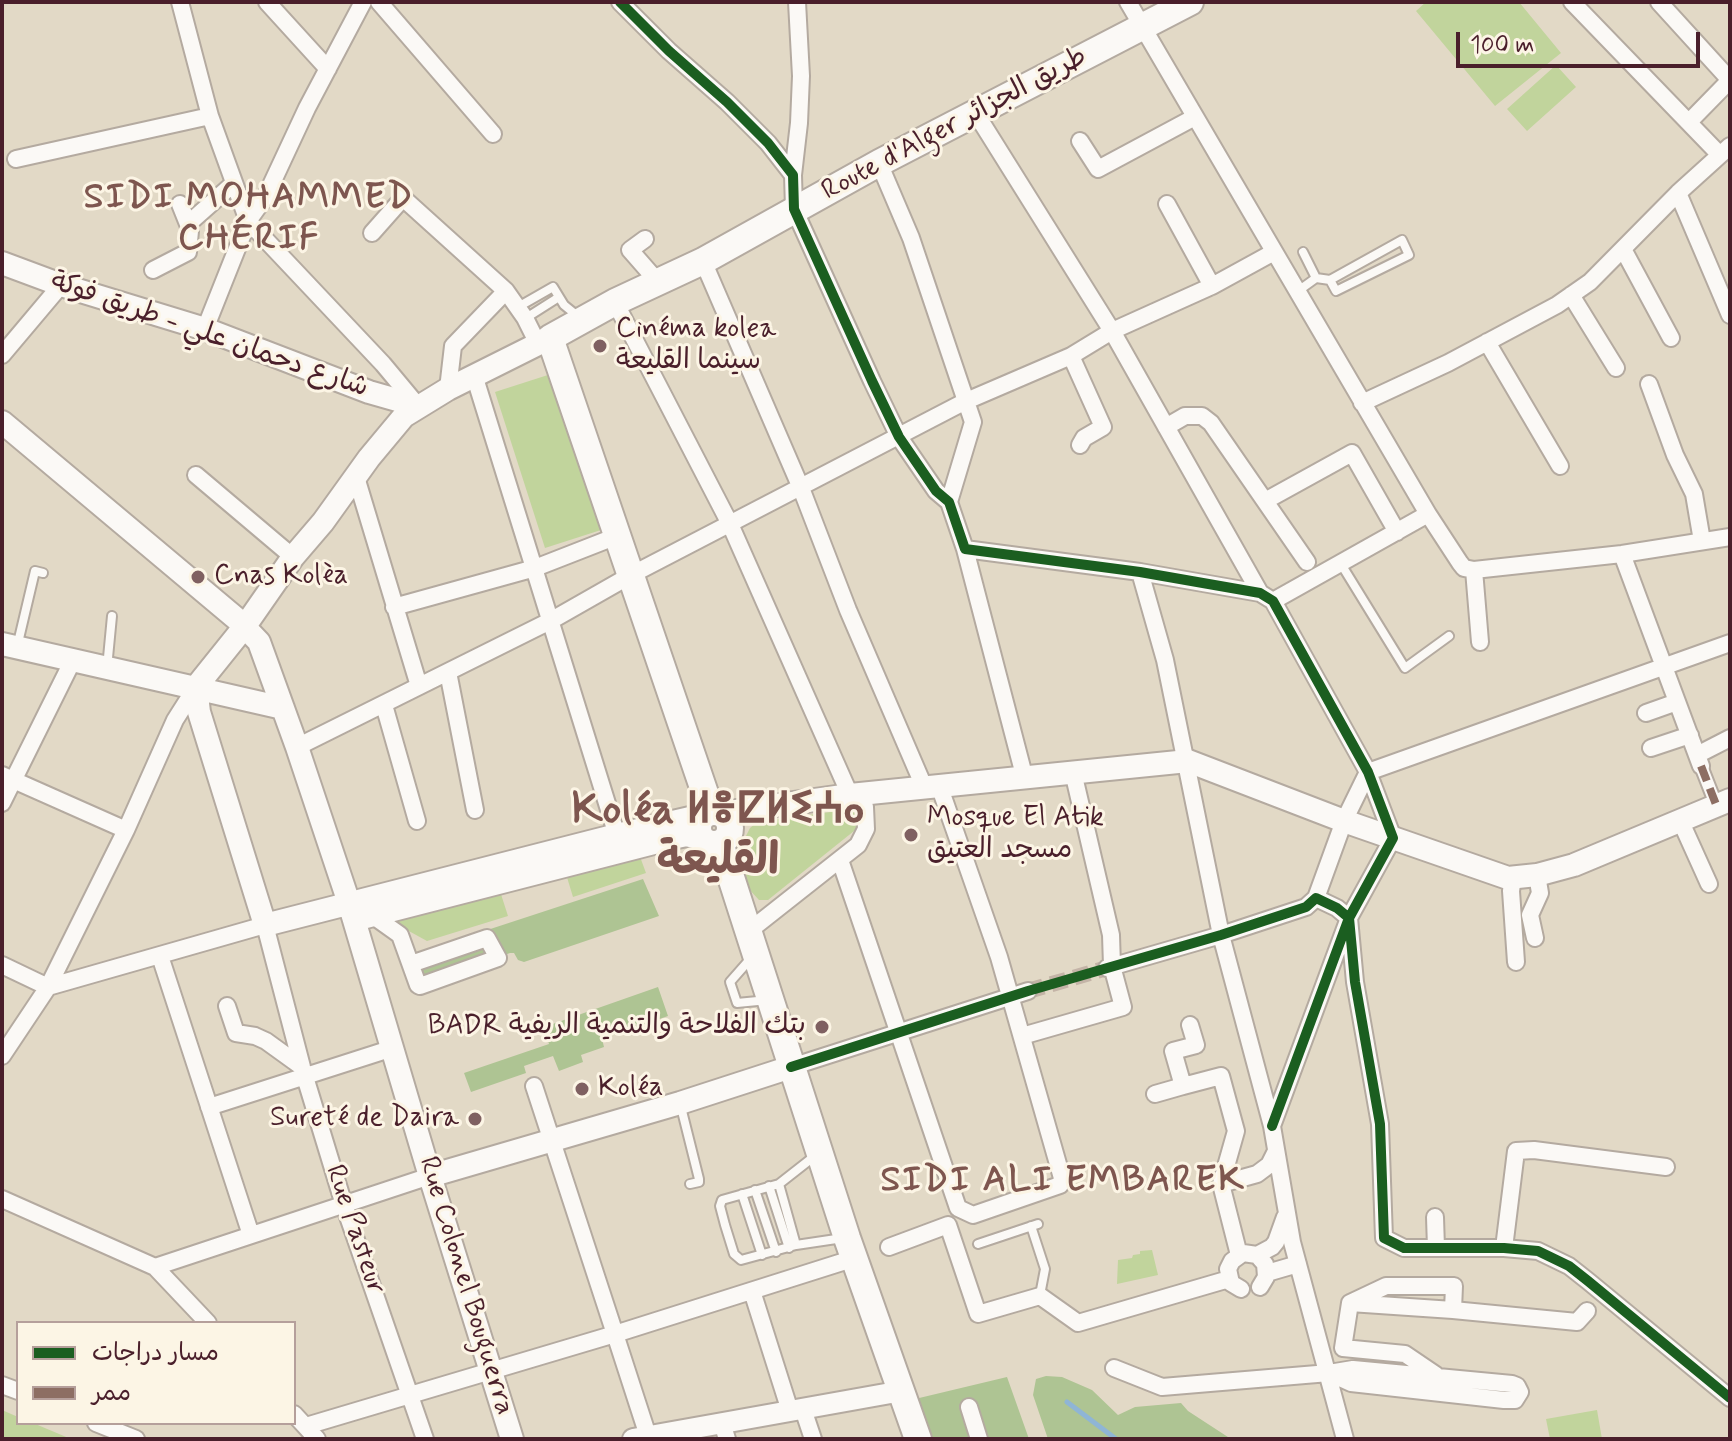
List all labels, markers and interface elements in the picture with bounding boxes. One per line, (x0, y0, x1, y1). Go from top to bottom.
scale bar (1460, 16, 1704, 66)
text: 100 m (1470, 30, 1534, 61)
street label: Route d'Alger طريق الجزائر (817, 41, 1093, 209)
district label: SIDI MOHAMMED CHÉRIF (88, 177, 410, 262)
street label: شارع دحمان علي - طريق فوكة (46, 266, 372, 406)
place label: Cinéma kolea سينما القليعة (616, 313, 776, 379)
marker: Cinéma kolea سينما القليعة (591, 337, 609, 355)
place label: Cnas Kolèa (214, 560, 348, 594)
marker: Cnas Kolèa (189, 568, 207, 586)
district label: Koléa ⵍⴻⵇⵍⵉⵄⴰ القليعة (572, 787, 864, 890)
place label: Mosque El Atik مسجد العتيق (927, 802, 1104, 868)
marker: Mosque El Atik مسجد العتيق (902, 826, 920, 844)
place label: BADR بتك الفلاحة والتنمية الريفية (428, 1010, 806, 1044)
marker: BADR بتك الفلاحة والتنمية الريفية (813, 1018, 831, 1036)
place label: Koléa (598, 1072, 663, 1106)
marker: Koléa (573, 1080, 591, 1098)
place label: Sureté de Daira (270, 1102, 459, 1136)
marker: Sureté de Daira (466, 1110, 484, 1128)
street label: Rue Colonel Bouguerra (410, 1153, 520, 1419)
district label: SIDI ALI EMBAREK (878, 1160, 1248, 1204)
street label: Rue Pasteur (316, 1161, 392, 1299)
legend (16, 1321, 296, 1425)
text: مسار دراجات (92, 1338, 219, 1369)
text: ممر (92, 1378, 131, 1409)

